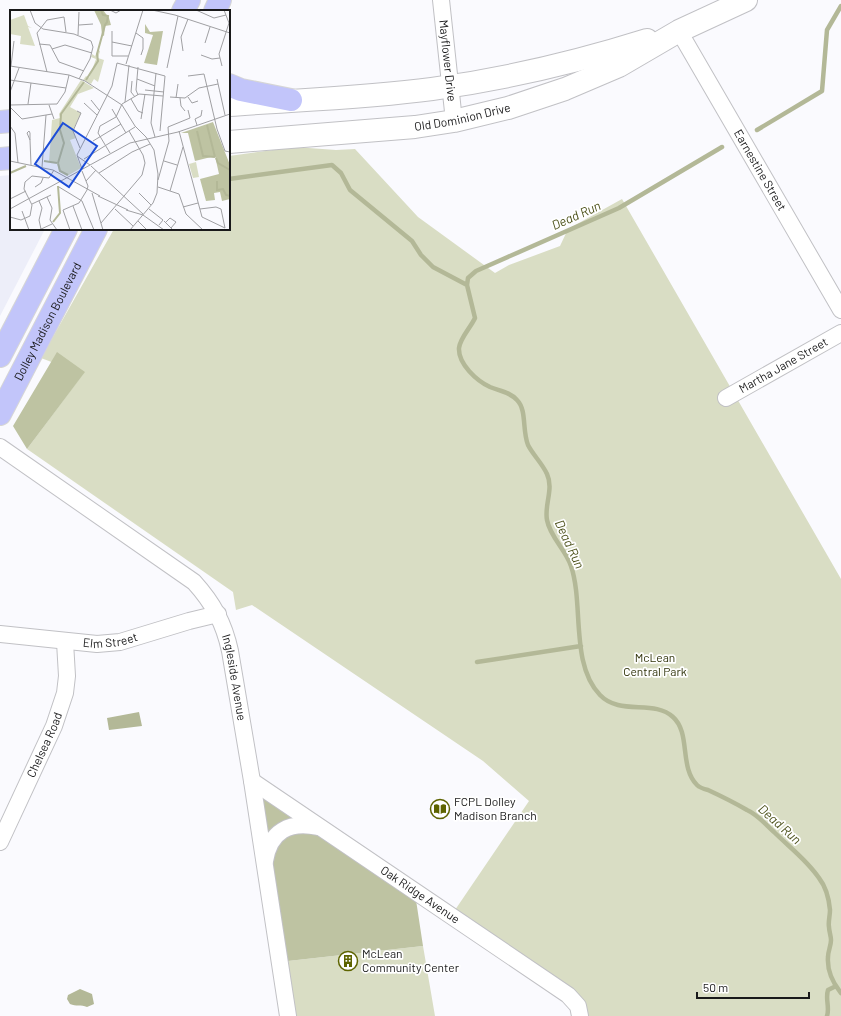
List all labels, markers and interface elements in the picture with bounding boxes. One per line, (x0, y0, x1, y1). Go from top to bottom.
inset map (10, 10, 230, 230)
street label: Mayflower Drive (437, 19, 460, 102)
street label: Old Dominion Drive (413, 100, 512, 133)
street label: Earnestine Street (732, 127, 790, 213)
water label: Dead Run (549, 197, 603, 233)
street label: Dolley Madison Boulevard (11, 260, 83, 383)
street label: Martha Jane Street (736, 334, 830, 395)
water label: Dead Run (552, 517, 588, 571)
street label: Elm Street (82, 629, 139, 650)
street label: Ingleside Avenue (220, 632, 250, 722)
park label: McLean Central Park (623, 650, 687, 678)
street label: Chelsea Road (23, 710, 64, 779)
place label: FCPL Dolley Madison Branch (454, 794, 537, 822)
library icon: FCPL Dolley Madison Branch (429, 798, 451, 820)
water label: Dead Run (755, 801, 805, 847)
street label: Oak Ridge Avenue (378, 862, 463, 926)
place label: McLean Community Center (362, 946, 460, 974)
building icon: McLean Community Center (337, 950, 359, 972)
scale bar (697, 974, 809, 1000)
text: 50 m (703, 980, 728, 994)

